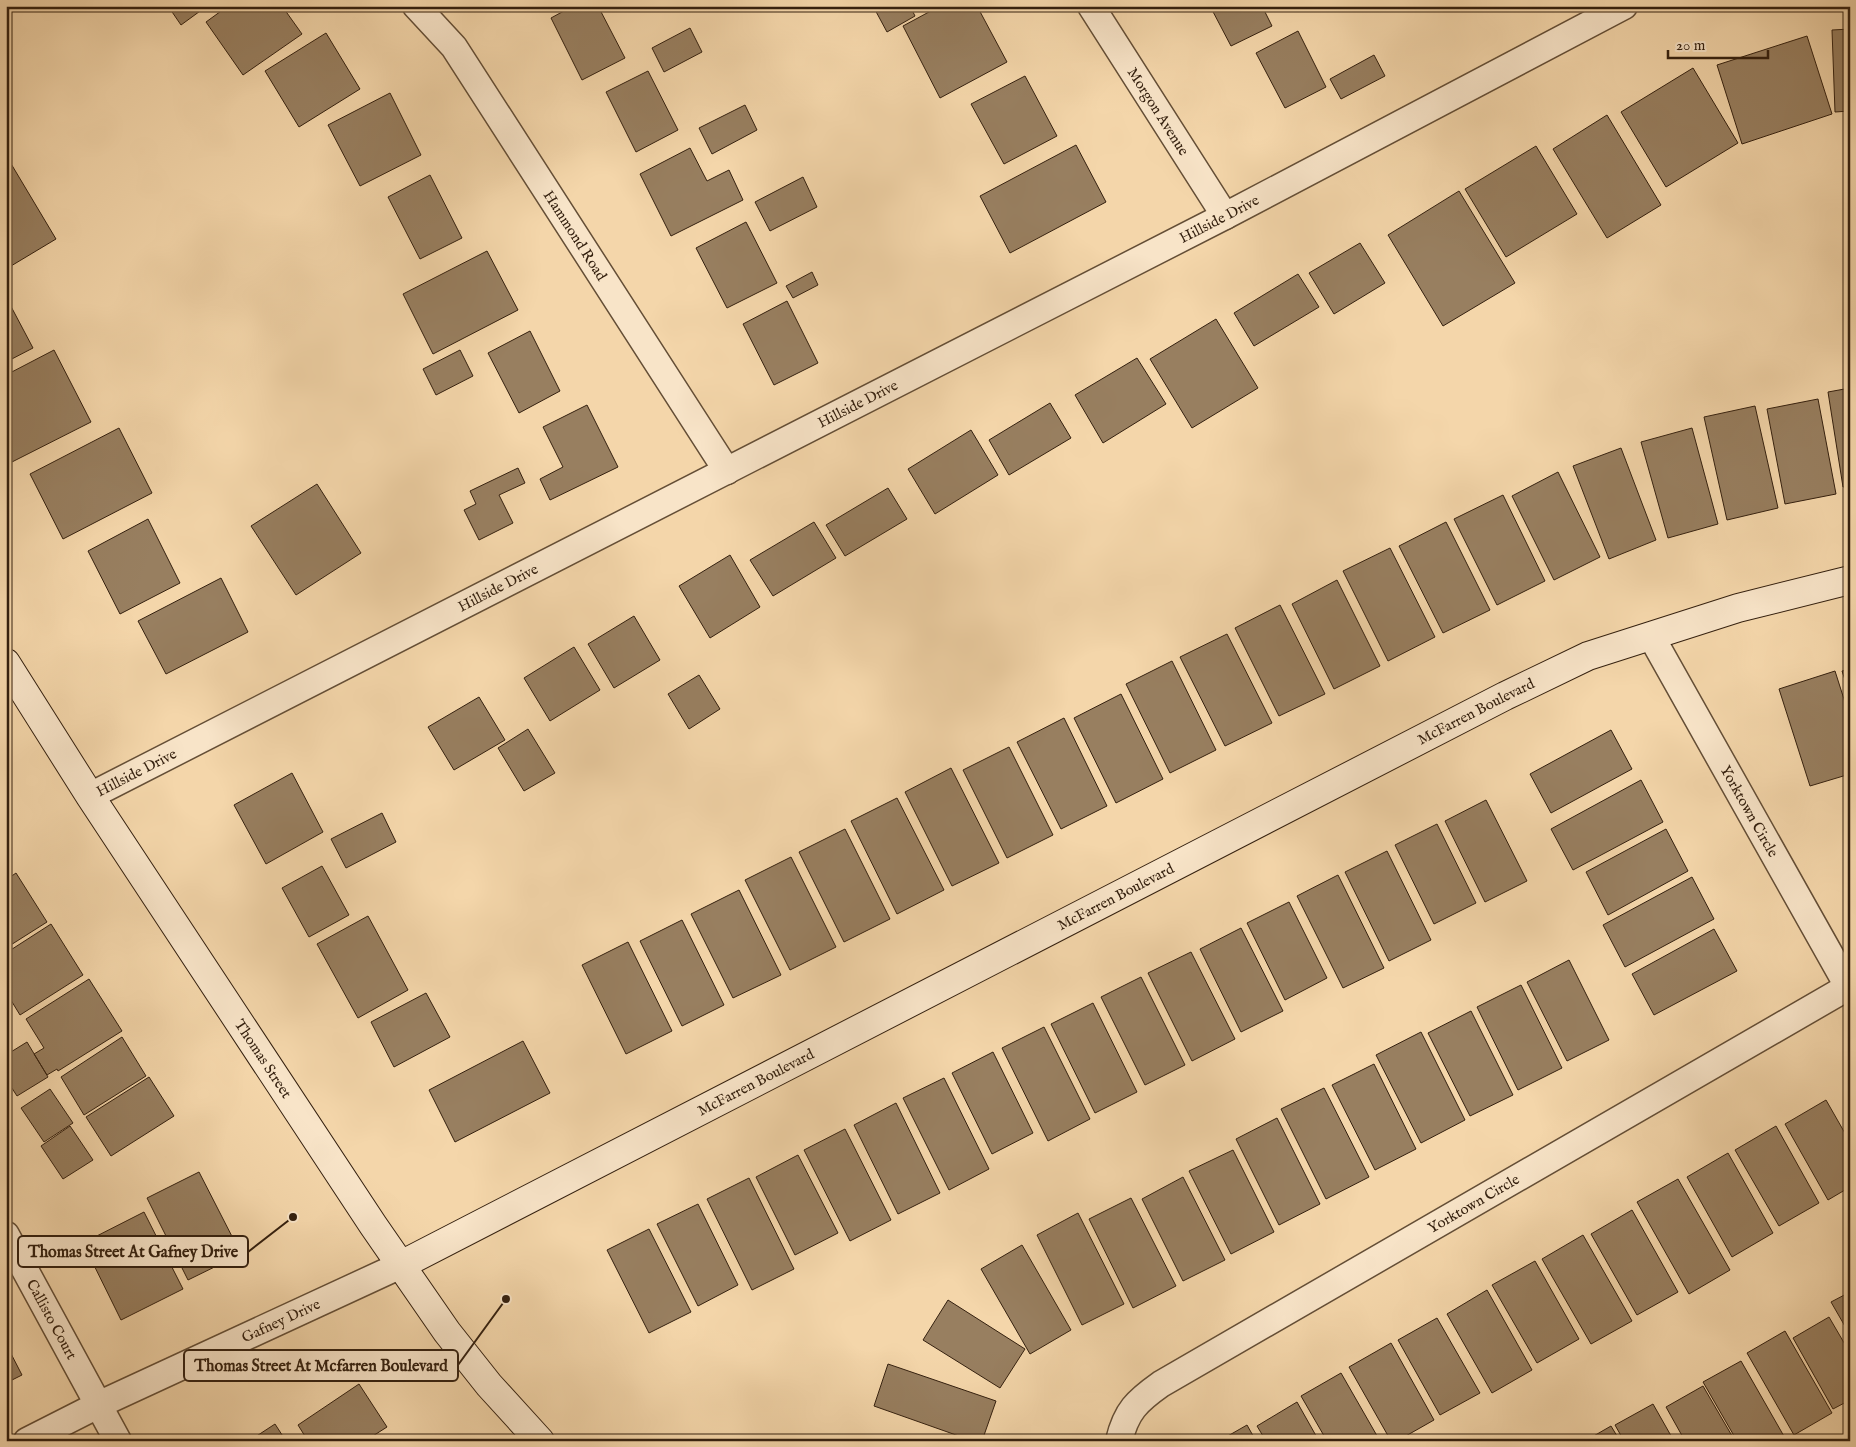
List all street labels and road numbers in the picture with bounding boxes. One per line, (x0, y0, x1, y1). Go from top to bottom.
street label: Morgon Avenue (1123, 64, 1193, 159)
street label: Hammond Road (539, 187, 612, 285)
street label: Hillside Drive (1176, 190, 1262, 247)
street label: Hillside Drive (814, 375, 901, 432)
street label: Hillside Drive (455, 559, 541, 616)
street label: McFarren Boulevard (1414, 673, 1538, 749)
street label: Hillside Drive (93, 744, 180, 801)
street label: Yorktown Circle (1716, 762, 1783, 861)
street label: McFarren Boulevard (1054, 858, 1178, 935)
street label: Thomas Street (230, 1015, 296, 1102)
street label: McFarren Boulevard (694, 1044, 818, 1120)
street label: Yorktown Circle (1424, 1169, 1523, 1237)
street label: Callisto Court (22, 1276, 81, 1363)
street label: Gafney Drive (239, 1294, 323, 1347)

